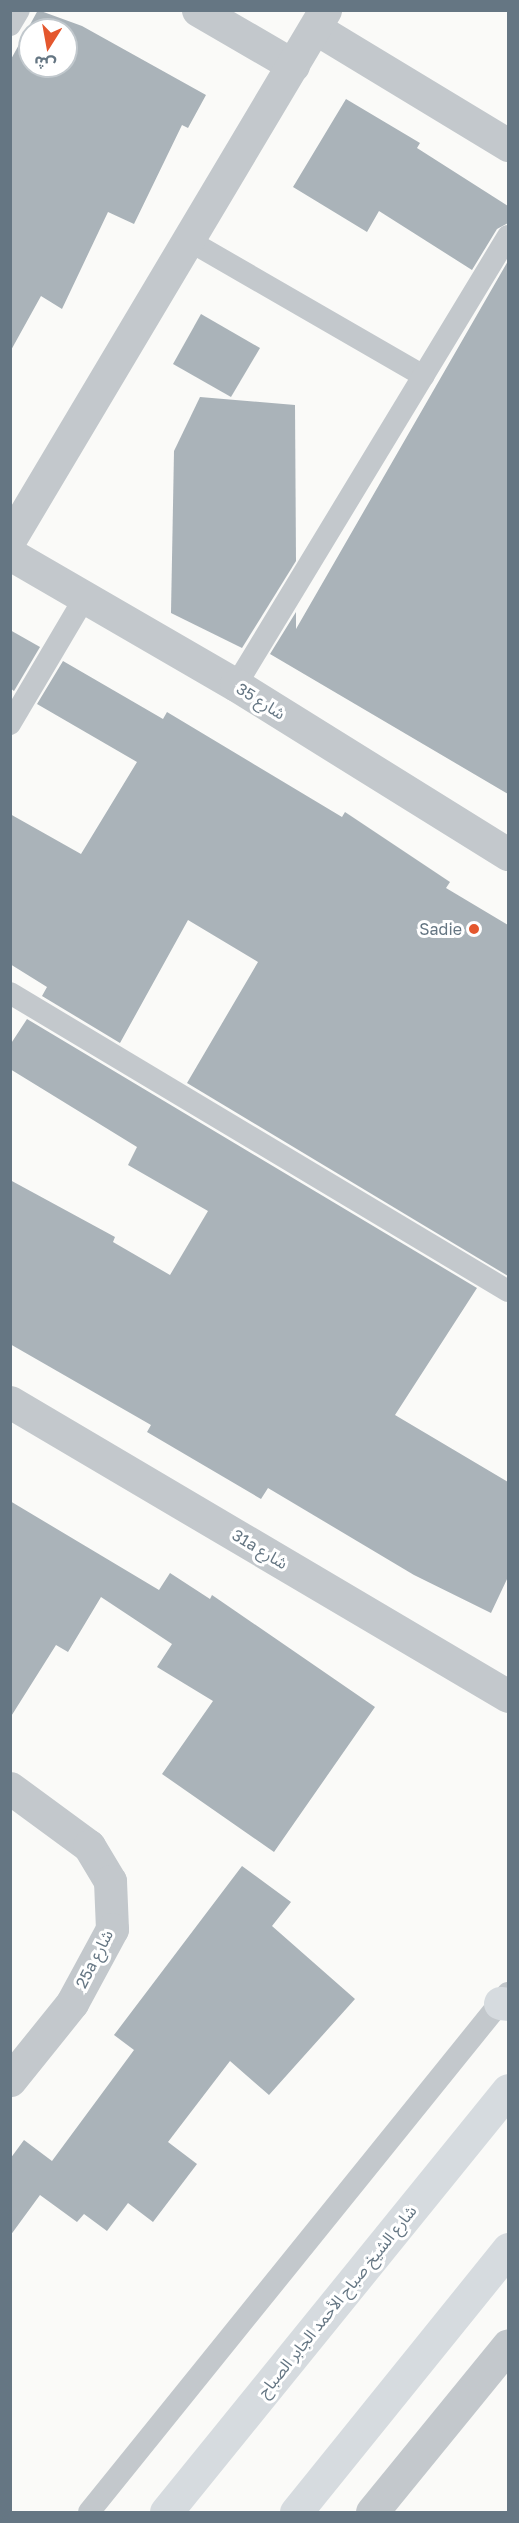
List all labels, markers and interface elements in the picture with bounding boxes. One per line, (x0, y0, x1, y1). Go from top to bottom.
north arrow (18, 18, 78, 78)
text: ش (32, 52, 58, 76)
street label: شارع 35 (233, 679, 289, 723)
place label: Sadie (419, 919, 462, 939)
marker: Sadie (467, 922, 481, 936)
street label: 31a شارع (229, 1525, 291, 1573)
street label: 25a شارع (71, 1927, 117, 1991)
street label: شارع الشيخ صباح الأحمد الجابر الصباح (254, 2201, 420, 2401)

